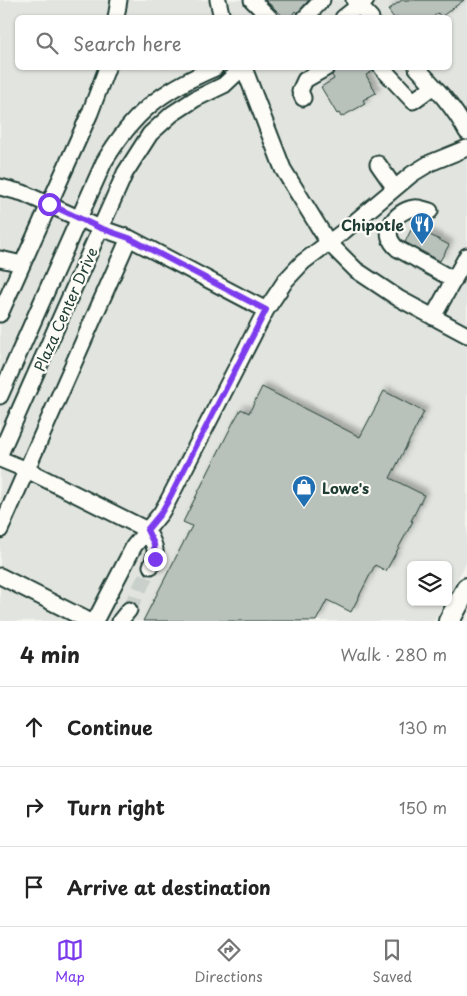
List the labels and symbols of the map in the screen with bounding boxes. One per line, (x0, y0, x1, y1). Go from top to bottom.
route start (38, 193, 61, 216)
restaurant icon: Chipotle (409, 211, 435, 245)
place label: Chipotle (341, 213, 405, 236)
street label: Plaza Center Drive (27, 243, 103, 375)
shop icon: Lowe's (291, 474, 317, 508)
place label: Lowe's (322, 476, 369, 499)
route end (144, 548, 167, 571)

